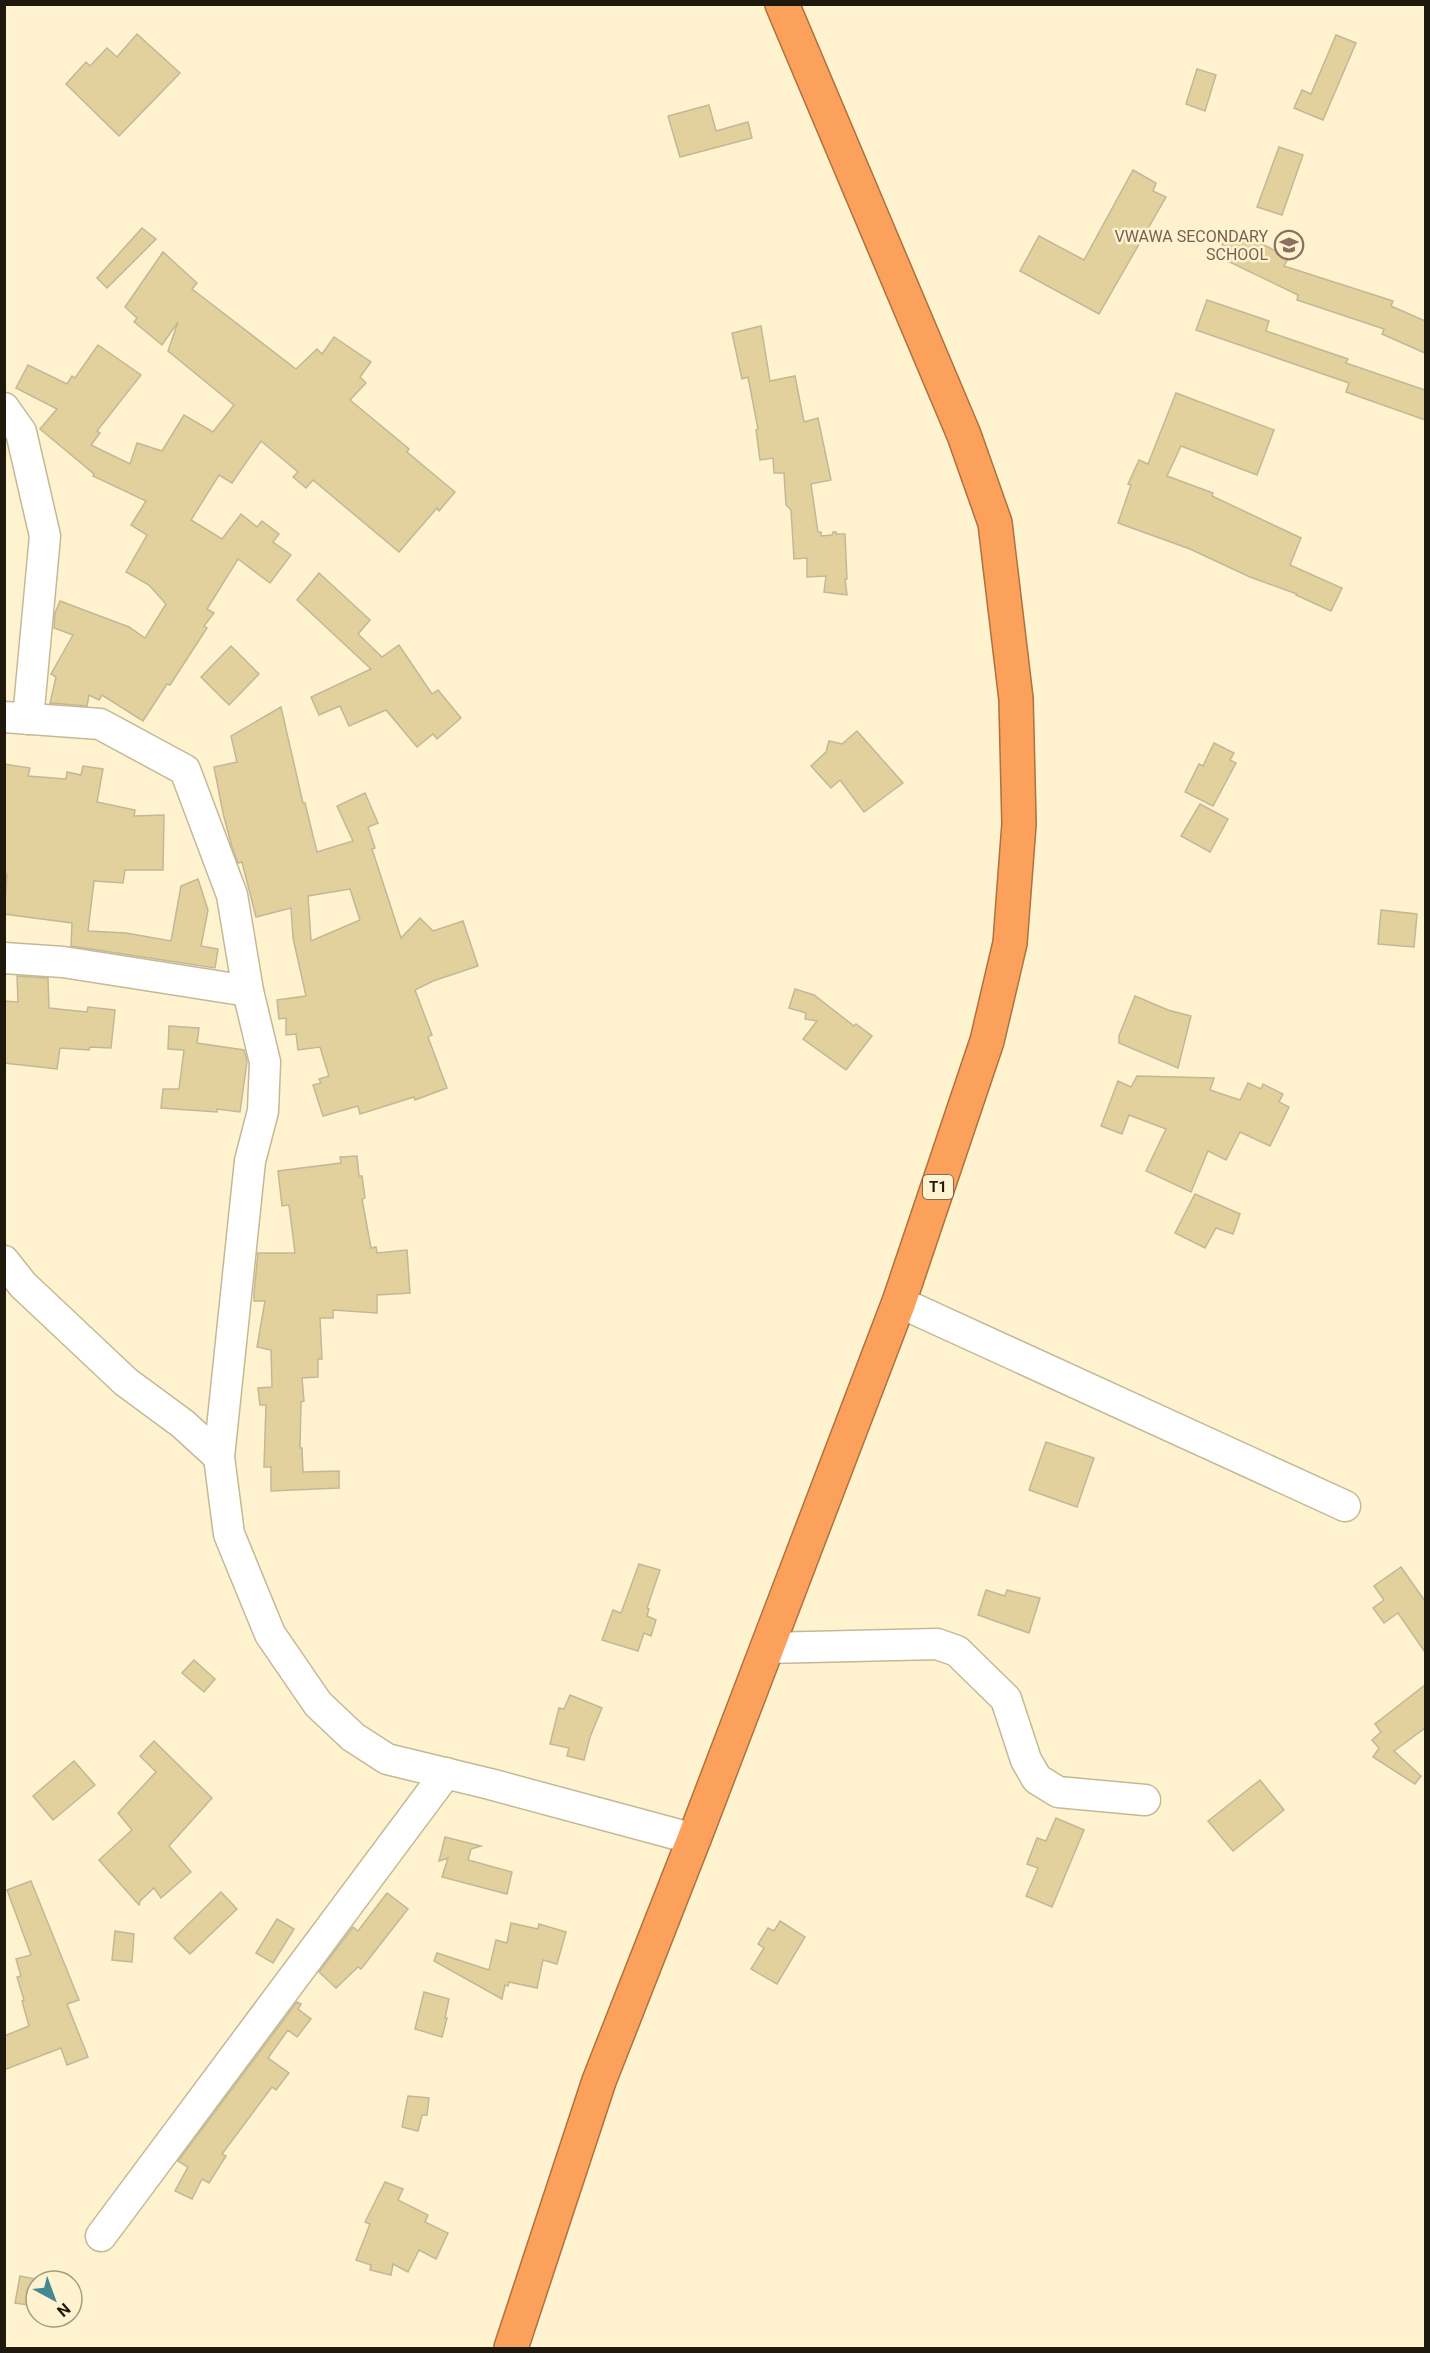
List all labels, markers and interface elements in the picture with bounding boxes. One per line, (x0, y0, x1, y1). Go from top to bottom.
place label: VWAWA SECONDARY SCHOOL (1114, 227, 1268, 264)
school or university icon: VWAWA SECONDARY SCHOOL (1273, 229, 1305, 261)
road number: T1 (923, 1175, 953, 1199)
north arrow (24, 2269, 84, 2329)
text: N (53, 2299, 74, 2321)

